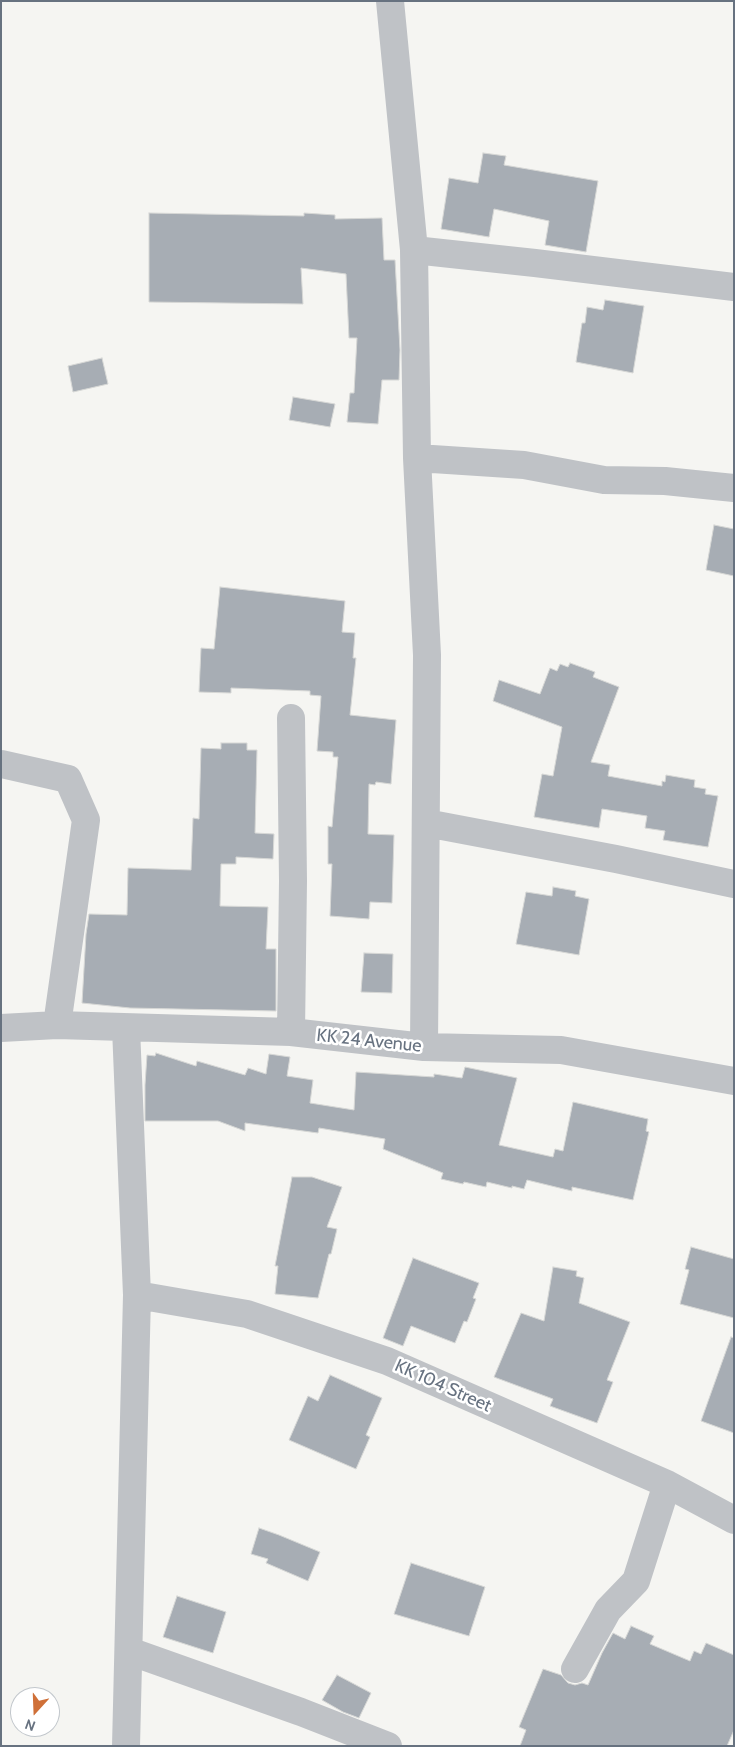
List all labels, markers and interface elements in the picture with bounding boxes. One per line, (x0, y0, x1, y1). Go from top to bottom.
street label: KK 24 Avenue (315, 1025, 423, 1057)
street label: KK 104 Street (391, 1355, 495, 1417)
north arrow (10, 1687, 60, 1737)
text: N (22, 1715, 38, 1735)

